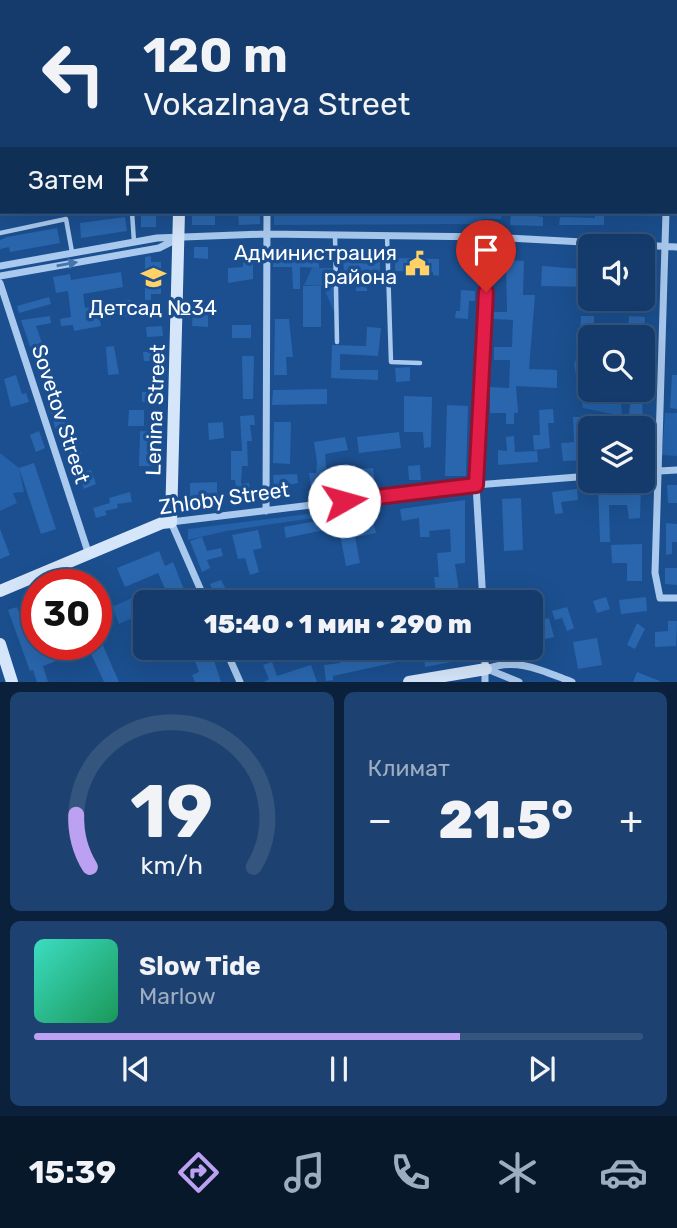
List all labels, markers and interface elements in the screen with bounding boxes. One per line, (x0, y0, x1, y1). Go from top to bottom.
text: 120 m (143, 26, 288, 84)
icon: left (28, 28, 119, 119)
text: Vokazlnaya Street (143, 85, 410, 123)
icon: arrive (118, 161, 156, 199)
text: Затем (28, 165, 104, 196)
pin (456, 220, 516, 292)
icon: arrive (467, 231, 505, 269)
map controls (578, 234, 655, 493)
button: sound (578, 234, 655, 311)
place label: Администрация района (234, 240, 397, 289)
public building icon: Администрация района (403, 250, 431, 278)
one-way arrow (56, 259, 78, 270)
school or university icon: Детсад №34 (139, 264, 167, 292)
place label: Детсад №34 (89, 295, 217, 320)
button: search (578, 325, 655, 402)
street label: Sovetov Street (27, 341, 95, 487)
street label: Lenina Street (140, 344, 170, 476)
button: layers (578, 416, 655, 493)
position arrow (307, 464, 381, 538)
street label: Zhloby Street (157, 476, 291, 520)
speed limit sign: 30 (21, 569, 112, 660)
text: 15:40 · 1 мин · 290 m (204, 609, 472, 640)
text: Климат (368, 754, 450, 782)
text: 19 (130, 770, 213, 856)
text: 21.5° (438, 789, 573, 851)
text: − (368, 797, 392, 843)
text: + (619, 797, 643, 843)
text: km/h (141, 851, 203, 880)
text: Slow Tide (139, 951, 261, 982)
text: Marlow (139, 982, 216, 1010)
icon: previous (117, 1050, 155, 1088)
icon: pause (320, 1050, 358, 1088)
icon: next (523, 1050, 561, 1088)
icon: directions (174, 1148, 223, 1197)
icon: music (280, 1148, 329, 1197)
icon: phone (386, 1148, 435, 1197)
icon: climate (493, 1148, 542, 1197)
icon: car (599, 1148, 648, 1197)
text: 15:39 (29, 1153, 116, 1191)

